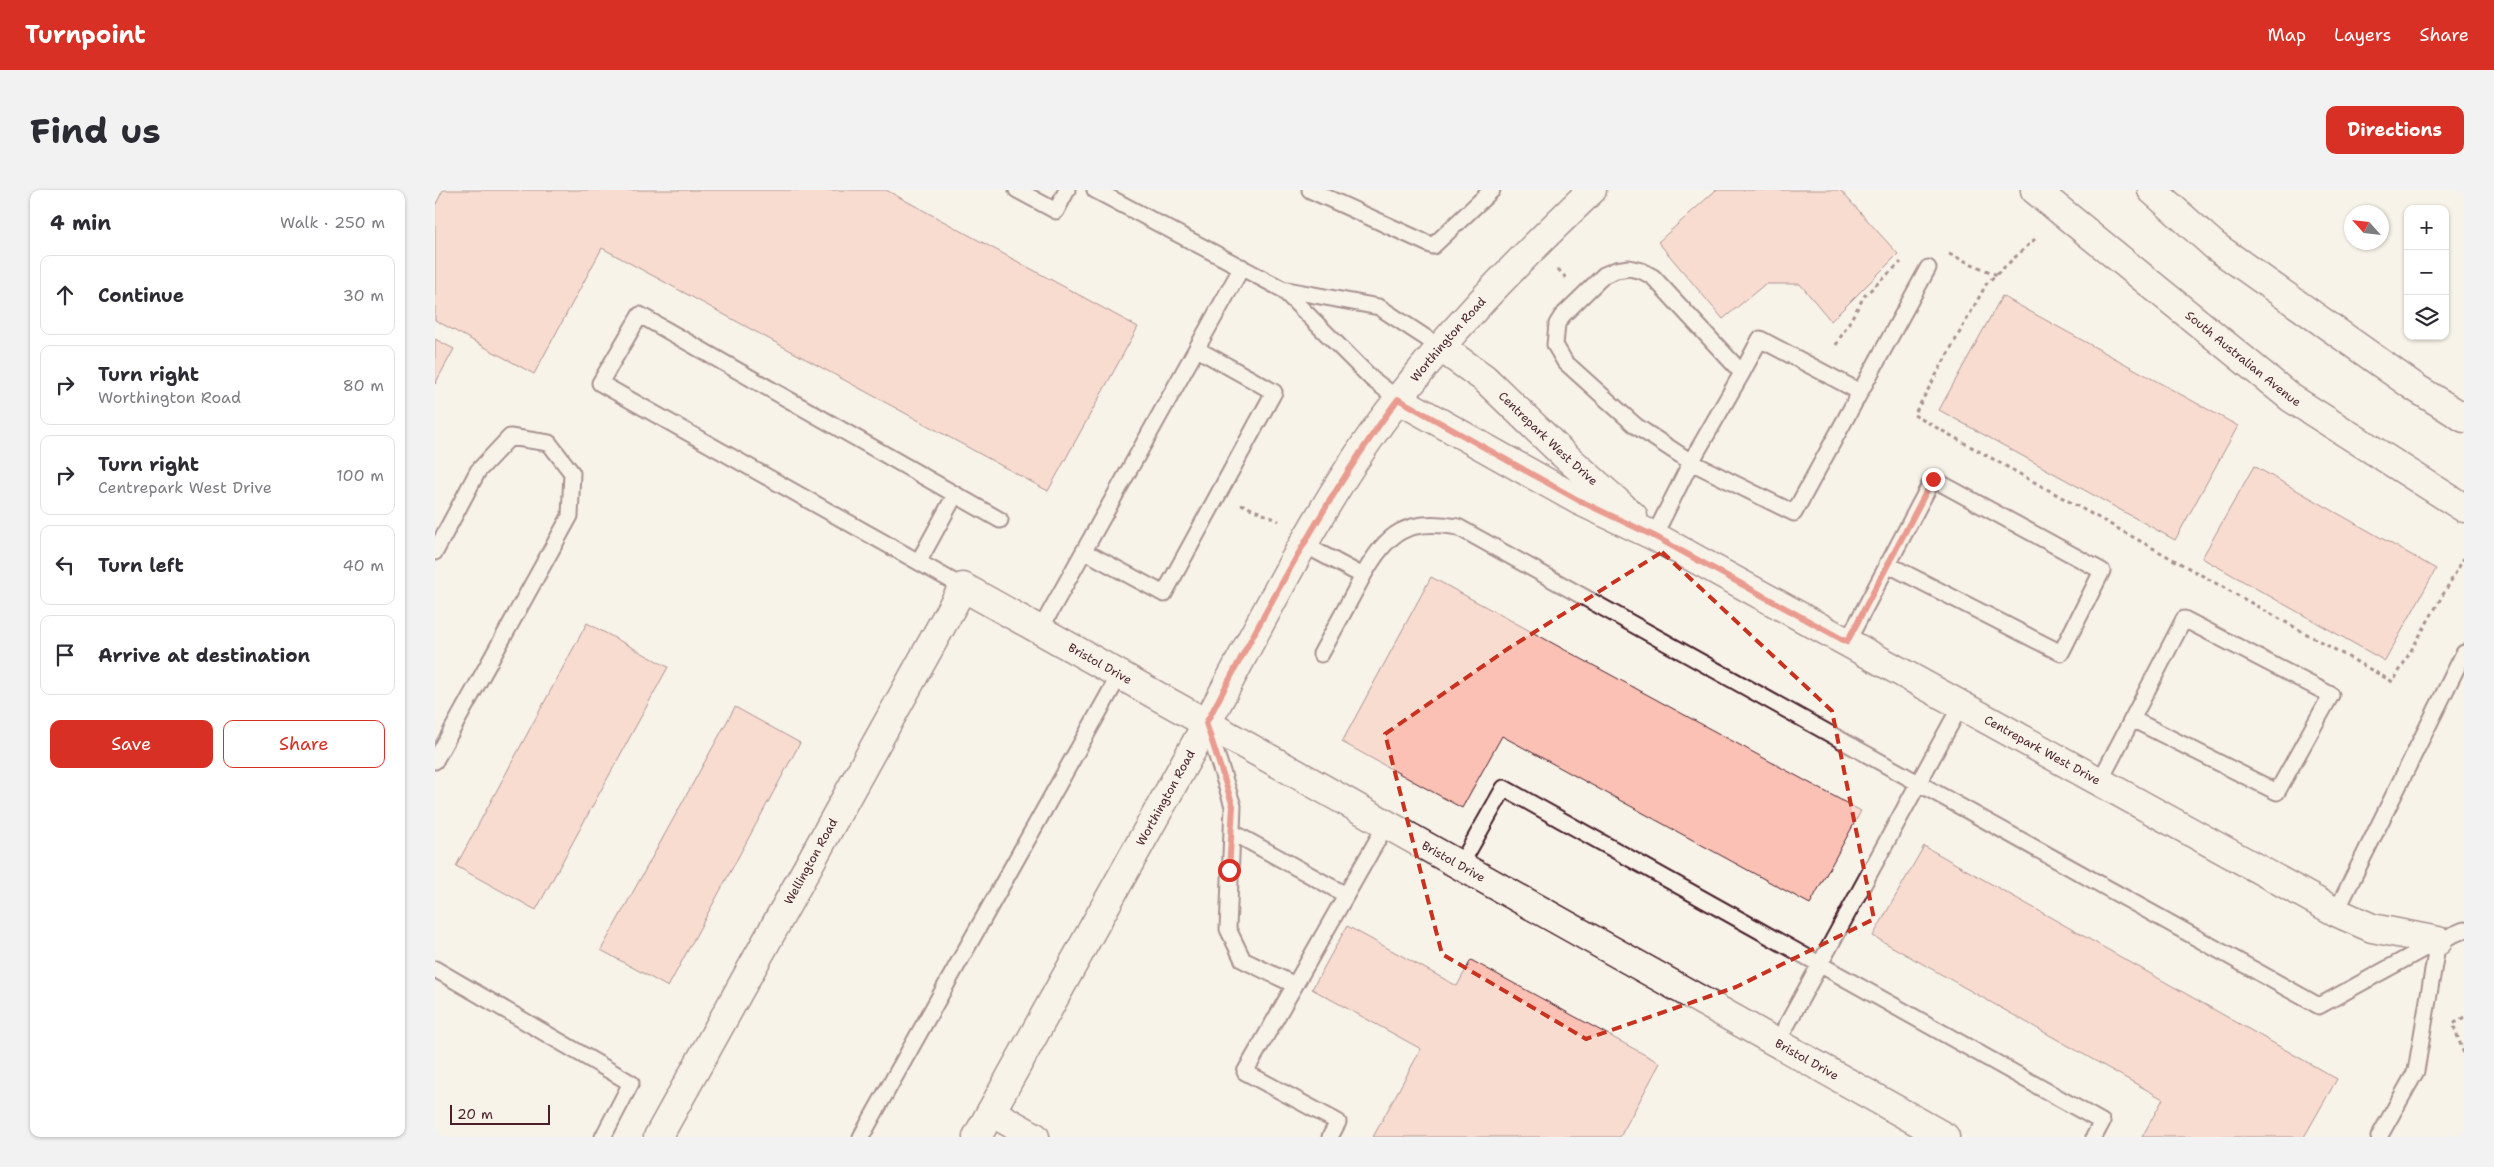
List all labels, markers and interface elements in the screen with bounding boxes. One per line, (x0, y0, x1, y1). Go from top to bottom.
text: Turnpoint (25, 19, 146, 51)
text: Map (2268, 23, 2306, 47)
text: Layers (2334, 23, 2391, 47)
text: Share (2419, 23, 2469, 47)
button: Directions (2326, 106, 2464, 154)
text: Find us (30, 107, 161, 154)
north arrow (2344, 205, 2389, 250)
map controls (2404, 205, 2449, 340)
button: + (2404, 205, 2449, 250)
text: 4 min (50, 209, 111, 237)
text: Walk · 250 m (280, 212, 385, 233)
button: − (2404, 250, 2449, 295)
icon: ahead (51, 281, 79, 309)
text: Continue (98, 283, 184, 308)
text: 30 m (343, 285, 384, 306)
street label: Worthington Road (1407, 293, 1490, 385)
button: layers (2404, 295, 2449, 340)
street label: South Australian Avenue (2182, 307, 2304, 410)
text: Turn right (98, 362, 199, 387)
icon: right (51, 371, 79, 399)
text: 80 m (343, 375, 384, 396)
text: Worthington Road (98, 387, 241, 408)
street label: Centrepark West Drive (1495, 388, 1601, 489)
text: Turn right (98, 452, 199, 477)
icon: right (51, 461, 79, 489)
text: 100 m (336, 465, 384, 486)
route end (1922, 468, 1945, 491)
text: Centrepark West Drive (98, 477, 272, 498)
icon: left (51, 551, 79, 579)
text: Turn left (98, 553, 184, 578)
text: 40 m (342, 555, 384, 576)
street label: Bristol Drive (1065, 640, 1135, 688)
icon: arrive (51, 641, 79, 669)
text: Arrive at destination (98, 643, 310, 668)
street label: Centrepark West Drive (1981, 712, 2104, 789)
button: Save (50, 720, 213, 768)
button: Share (223, 720, 385, 768)
street label: Worthington Road (1133, 747, 1199, 849)
street label: Wellington Road (780, 815, 841, 908)
street label: Bristol Drive (1419, 837, 1488, 886)
route start (1218, 859, 1241, 882)
street label: Bristol Drive (1772, 1035, 1842, 1084)
scale bar (450, 1102, 550, 1125)
text: 20 m (457, 1105, 493, 1123)

